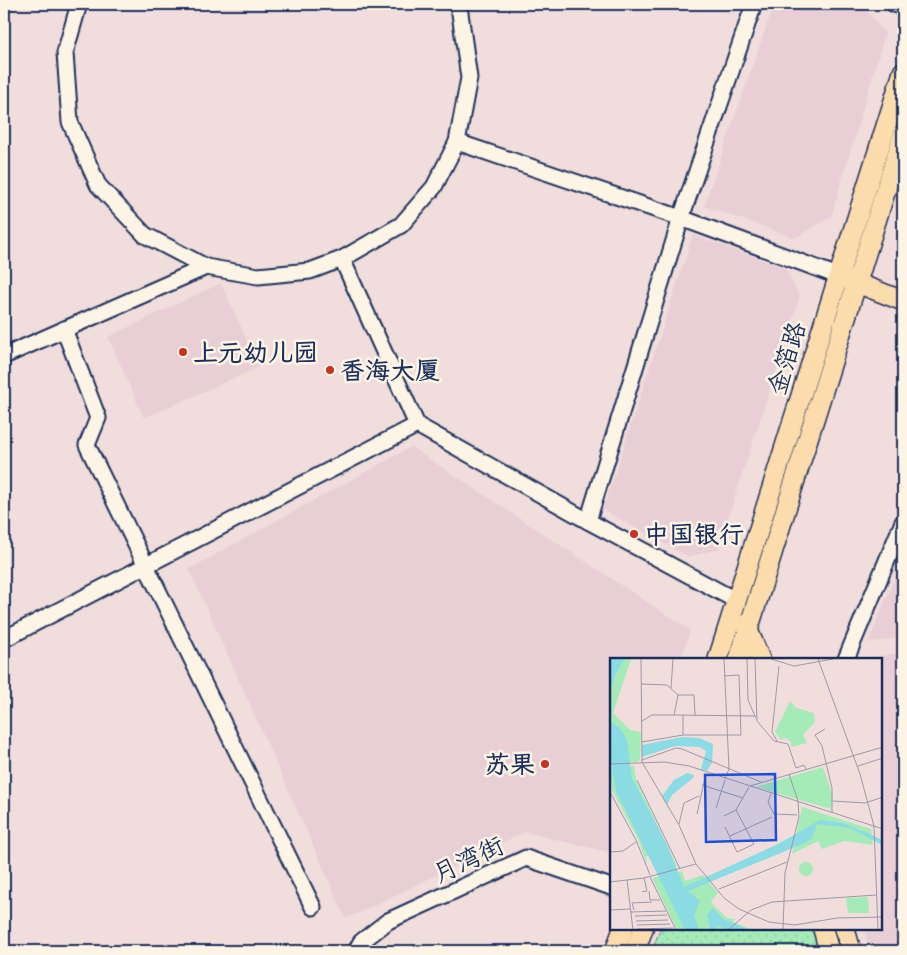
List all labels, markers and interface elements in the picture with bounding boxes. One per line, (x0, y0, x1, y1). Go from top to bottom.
street label: 金箔路 (761, 318, 813, 399)
place label: 上元幼儿园 (193, 337, 318, 369)
marker: 上元幼儿园 (177, 346, 189, 358)
place label: 香海大厦 (340, 355, 440, 387)
marker: 香海大厦 (324, 364, 336, 376)
place label: 中国银行 (644, 519, 744, 551)
marker: 中国银行 (628, 528, 640, 540)
inset map (610, 658, 882, 930)
place label: 苏果 (485, 749, 535, 781)
marker: 苏果 (539, 758, 551, 770)
street label: 月湾街 (428, 830, 509, 890)

